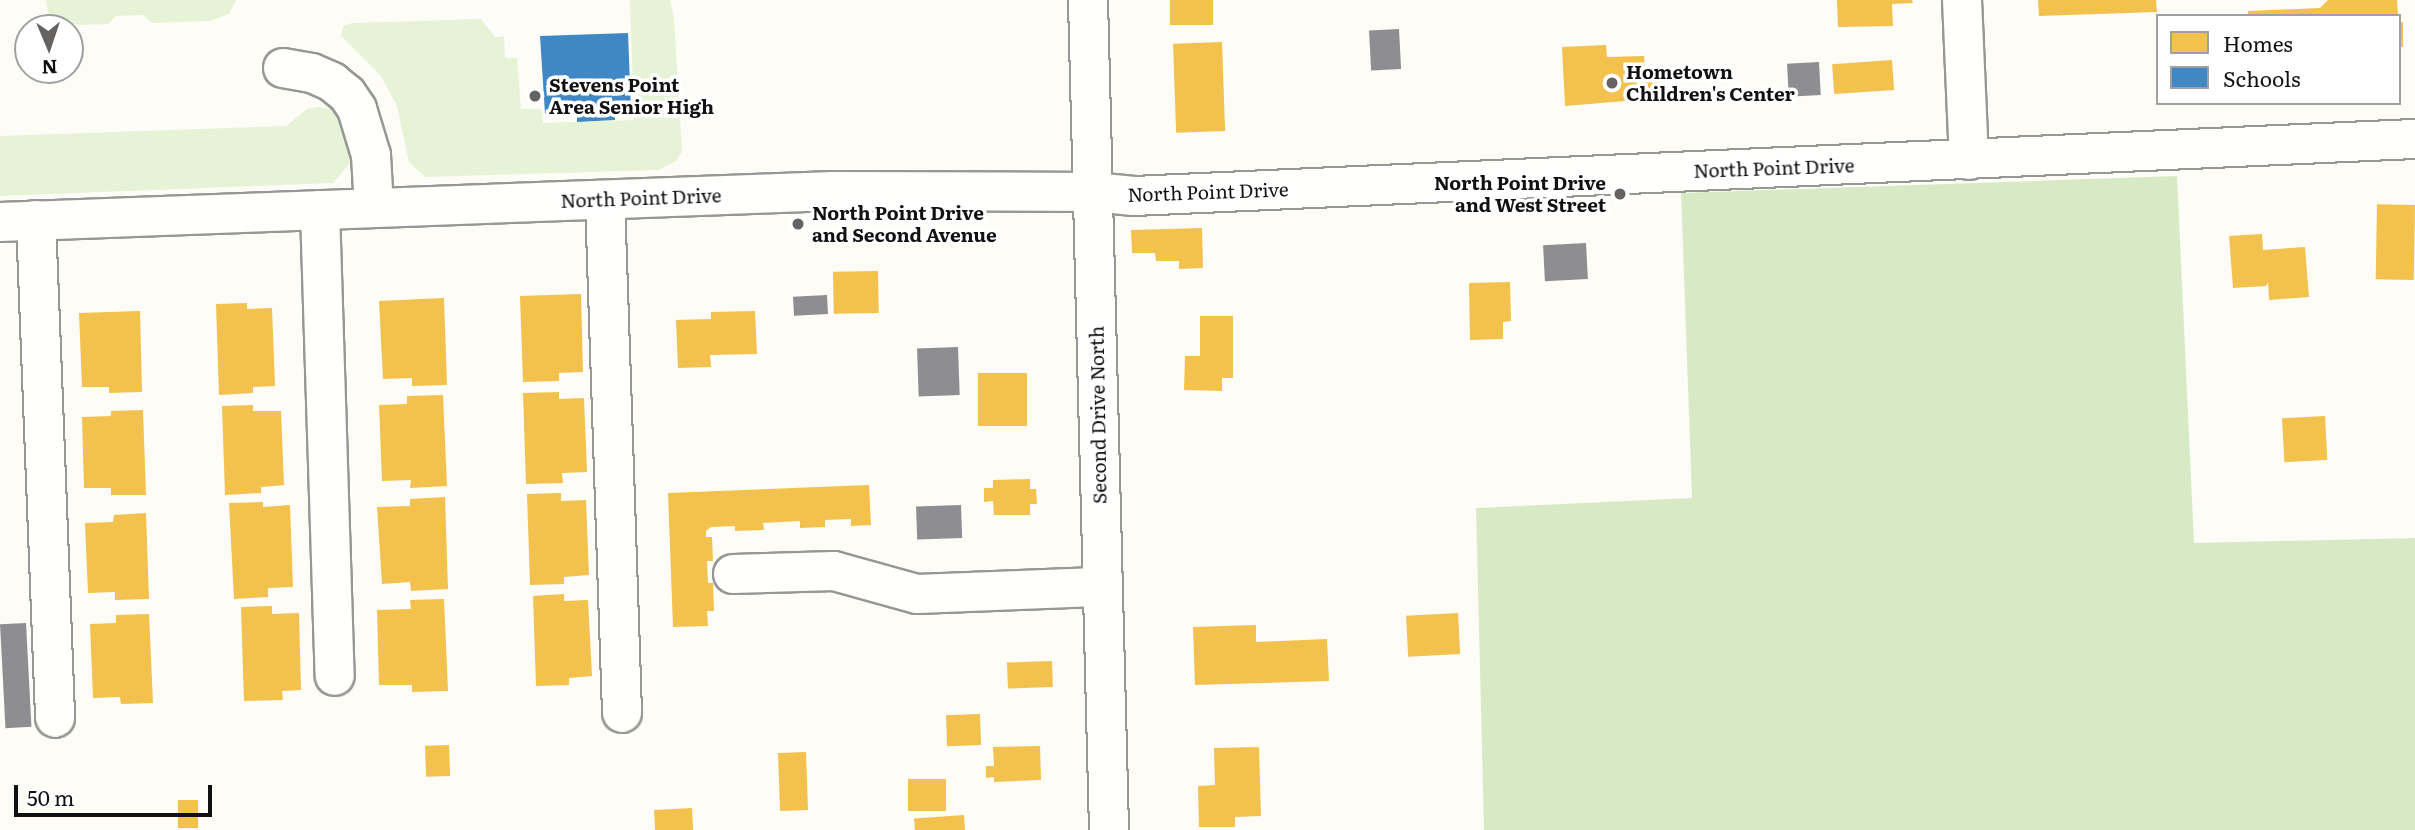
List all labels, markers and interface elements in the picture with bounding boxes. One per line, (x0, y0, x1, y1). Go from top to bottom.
north arrow (14, 14, 84, 84)
legend (2156, 14, 2401, 105)
text: Homes (2223, 27, 2293, 58)
text: N (41, 54, 58, 82)
place label: Hometown Children's Center (1626, 61, 1795, 105)
text: Schools (2223, 62, 2301, 93)
place label: Stevens Point Area Senior High (549, 74, 714, 118)
marker: Hometown Children's Center (1604, 75, 1620, 91)
marker: Stevens Point Area Senior High (527, 88, 543, 104)
street label: North Point Drive (1693, 154, 1855, 182)
place label: North Point Drive and West Street (1434, 172, 1606, 216)
street label: North Point Drive (1127, 178, 1289, 206)
street label: North Point Drive (560, 184, 722, 212)
marker: North Point Drive and West Street (1612, 186, 1628, 202)
place label: North Point Drive and Second Avenue (812, 202, 997, 246)
marker: North Point Drive and Second Avenue (790, 216, 806, 232)
street label: Second Drive North (1085, 326, 1111, 504)
scale bar (18, 770, 215, 814)
text: 50 m (27, 781, 74, 812)

